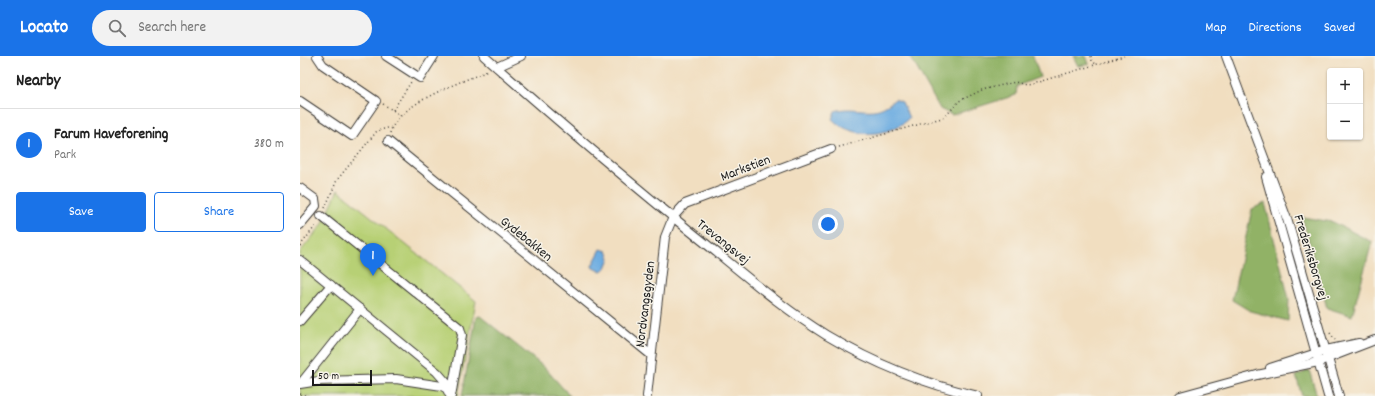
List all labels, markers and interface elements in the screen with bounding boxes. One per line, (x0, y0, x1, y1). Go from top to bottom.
search box (92, 10, 372, 46)
text: Locato (20, 15, 68, 42)
icon: search (106, 17, 128, 39)
text: Search here (138, 17, 206, 39)
text: Map (1205, 18, 1227, 38)
text: Directions (1249, 18, 1302, 38)
text: Saved (1324, 18, 1355, 38)
map controls (1327, 68, 1363, 140)
button: + (1327, 68, 1363, 104)
text: Nearby (16, 70, 60, 94)
button: − (1327, 104, 1363, 140)
text: Farum Haveforening (54, 124, 168, 146)
text: 1 (28, 135, 30, 154)
text: 380 m (254, 135, 284, 154)
text: Park (54, 146, 76, 165)
street label: Markstien (718, 150, 774, 188)
button: Save (16, 192, 146, 232)
button: Share (154, 192, 284, 232)
street label: Gydebakken (495, 212, 556, 267)
street label: Frederiksborgvej (1288, 212, 1333, 303)
your location (818, 214, 838, 234)
street label: Trevangsvej (692, 215, 754, 270)
pin: 1 (360, 243, 386, 276)
street label: Nordvangsgyden (631, 260, 661, 349)
scale bar (312, 368, 372, 387)
text: 50 m (318, 369, 339, 385)

